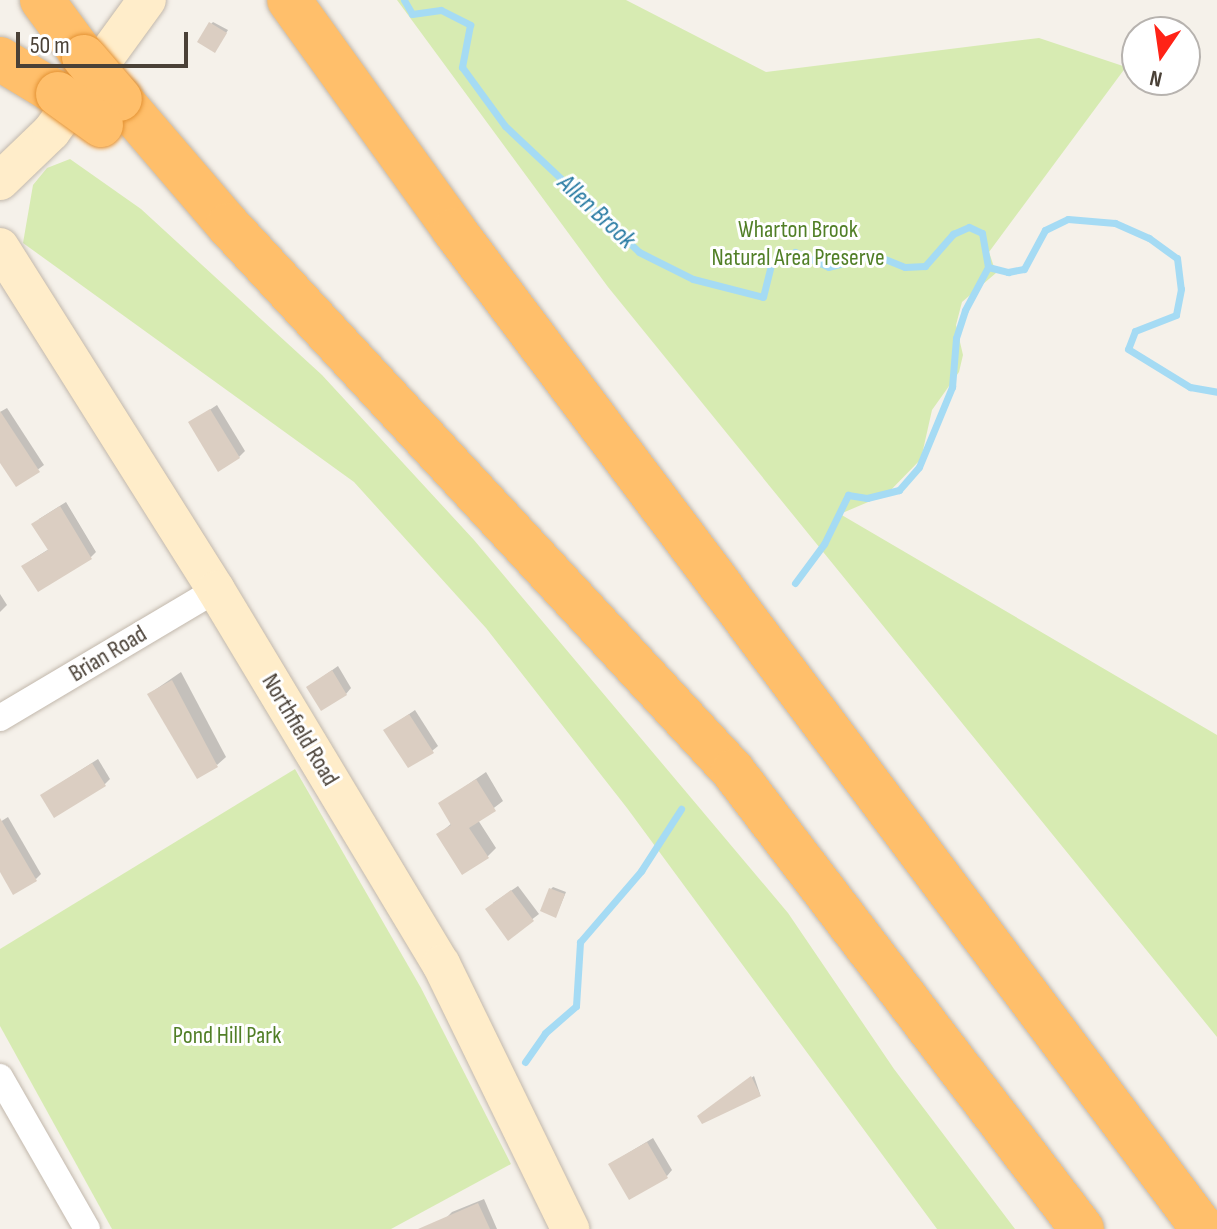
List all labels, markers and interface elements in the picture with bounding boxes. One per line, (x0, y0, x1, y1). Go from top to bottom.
scale bar (20, 16, 192, 66)
north arrow (1121, 16, 1201, 96)
text: 50 m (30, 31, 70, 60)
text: N (1147, 63, 1165, 92)
water label: Allen Brook (551, 168, 641, 256)
park label: Wharton Brook Natural Area Preserve (711, 216, 885, 272)
street label: Brian Road (64, 620, 152, 688)
street label: Northfield Road (255, 669, 345, 791)
park label: Pond Hill Park (173, 1022, 281, 1050)

